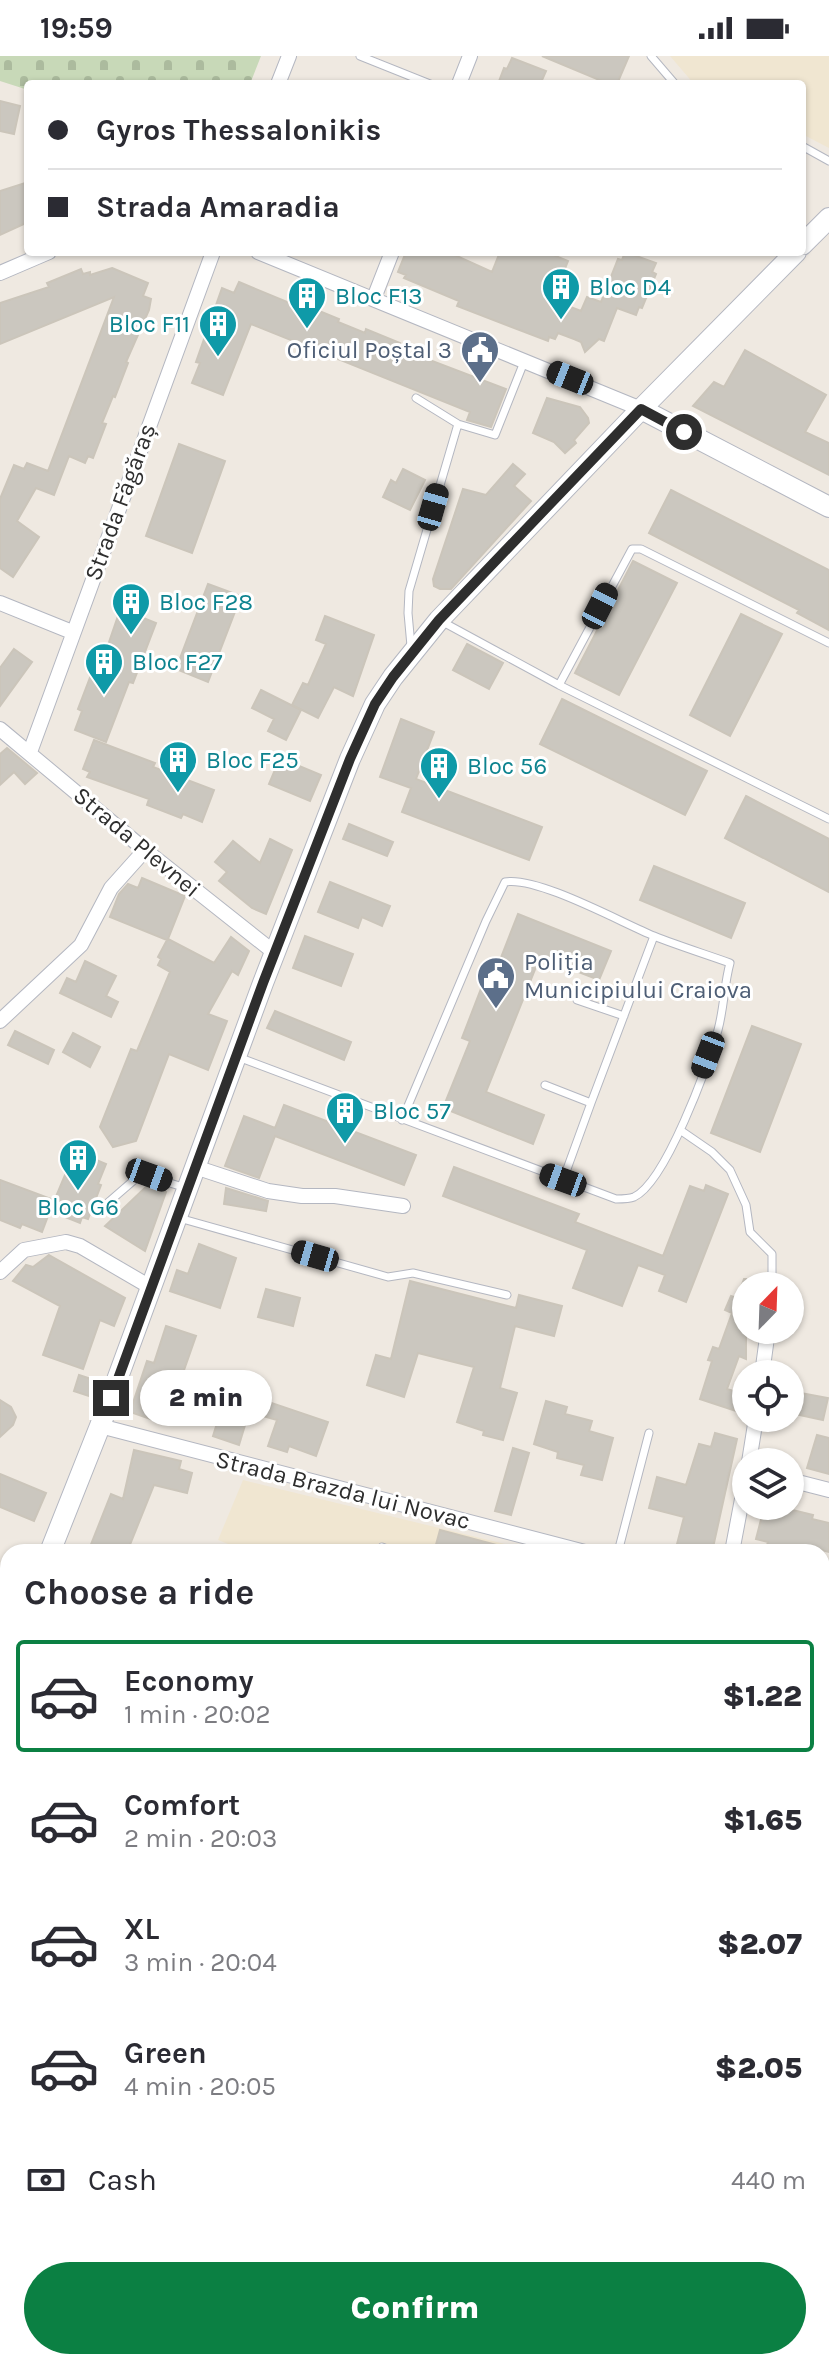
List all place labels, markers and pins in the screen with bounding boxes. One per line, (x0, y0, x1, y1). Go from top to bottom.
building icon: Bloc D4 (540, 266, 582, 321)
place label: Bloc D4 (589, 273, 671, 301)
building icon: Bloc F13 (286, 275, 328, 330)
place label: Bloc F13 (335, 282, 423, 310)
building icon: Bloc F11 (197, 303, 239, 358)
place label: Bloc F11 (109, 310, 190, 338)
public building icon: Oficiul Poștal 3 (459, 329, 501, 384)
place label: Oficiul Poștal 3 (287, 336, 452, 364)
building icon: Bloc F28 (110, 581, 152, 636)
place label: Bloc F28 (159, 588, 253, 616)
building icon: Bloc F27 (83, 641, 125, 696)
place label: Bloc F27 (132, 648, 223, 676)
building icon: Bloc F25 (157, 739, 199, 794)
building icon: Bloc 56 (418, 745, 460, 800)
place label: Bloc F25 (206, 746, 299, 774)
place label: Bloc 56 (467, 752, 547, 780)
place label: Poliția Municipiului Craiova (524, 948, 752, 1004)
public building icon: Poliția Municipiului Craiova (475, 955, 517, 1010)
building icon: Bloc 57 (324, 1090, 366, 1145)
place label: Bloc 57 (373, 1097, 451, 1125)
building icon: Bloc G6 (57, 1137, 99, 1192)
place label: Bloc G6 (37, 1193, 119, 1221)

